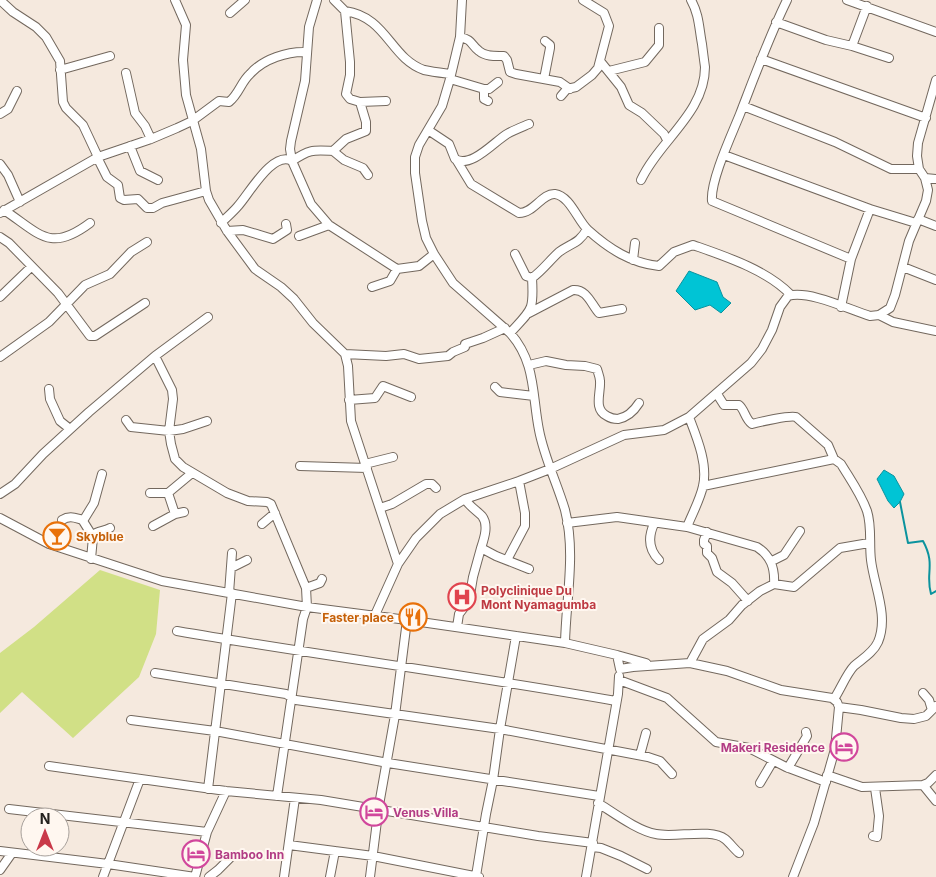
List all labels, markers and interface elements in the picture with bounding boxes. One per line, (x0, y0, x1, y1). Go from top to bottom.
bar icon: Skyblue (42, 521, 72, 551)
place label: Skyblue (76, 529, 124, 544)
hospital icon: Polyclinique Du Mont Nyamagumba (447, 582, 477, 612)
place label: Polyclinique Du Mont Nyamagumba (481, 583, 596, 612)
restaurant icon: Faster place (398, 602, 428, 632)
place label: Faster place (322, 610, 394, 625)
hotel icon: Makeri Residence (829, 732, 859, 762)
place label: Makeri Residence (721, 740, 825, 755)
hotel icon: Venus Villa (359, 797, 389, 827)
place label: Venus Villa (393, 805, 459, 820)
north arrow (20, 807, 70, 857)
text: N (40, 810, 50, 827)
hotel icon: Bamboo Inn (181, 839, 211, 869)
place label: Bamboo Inn (215, 847, 284, 862)

